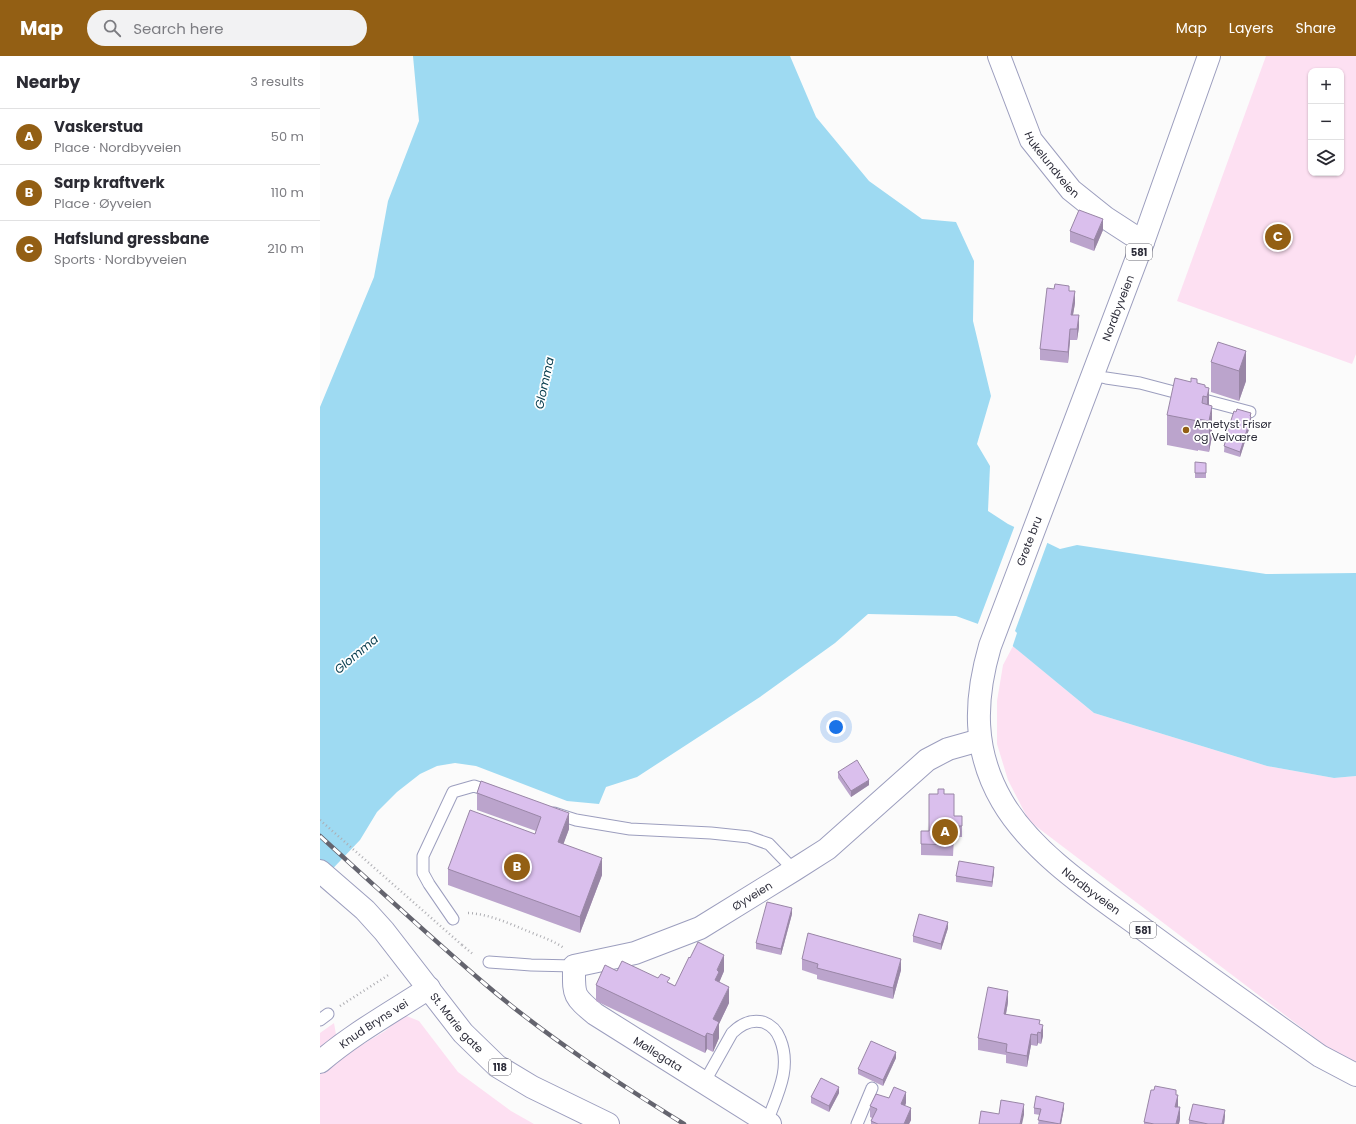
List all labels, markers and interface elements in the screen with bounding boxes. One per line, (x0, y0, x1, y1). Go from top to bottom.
search box (87, 10, 367, 46)
text: Map (20, 15, 63, 42)
icon: search (101, 17, 123, 39)
text: Search here (133, 18, 224, 39)
text: Map (1176, 18, 1207, 38)
text: Layers (1229, 18, 1273, 38)
text: Share (1295, 18, 1336, 38)
map controls (1308, 68, 1344, 176)
button: + (1308, 68, 1344, 104)
text: Nearby (16, 70, 80, 94)
text: 3 results (250, 72, 304, 91)
button: − (1308, 104, 1344, 140)
text: Vaskerstua (54, 116, 143, 137)
text: A (24, 127, 34, 146)
text: 50 m (271, 127, 304, 146)
street label: Hukelundveien (1021, 129, 1083, 202)
text: Place · Nordbyveien (54, 138, 181, 157)
button: layers (1308, 140, 1344, 176)
text: Sarp kraftverk (54, 172, 165, 193)
text: B (25, 183, 33, 202)
text: 110 m (271, 183, 304, 202)
text: Place · Øyveien (54, 194, 152, 213)
pin: C (1265, 222, 1291, 252)
text: Hafslund gressbane (54, 228, 209, 249)
text: C (24, 239, 34, 258)
text: 210 m (267, 239, 304, 258)
road number: 581 (1126, 244, 1152, 260)
text: Sports · Nordbyveien (54, 250, 187, 269)
street label: Nordbyveien (1098, 273, 1138, 343)
water label: Glomma (530, 355, 558, 411)
place label: Ametyst Frisør og Velvære (1194, 416, 1272, 445)
marker: Ametyst Frisør og Velvære (1181, 425, 1191, 435)
street label: Grøte bru (1012, 514, 1046, 568)
water label: Glomma (330, 631, 382, 677)
your location (826, 717, 846, 737)
pin: A (932, 817, 958, 847)
pin: B (504, 852, 530, 882)
street label: Nordbyveien (1059, 863, 1124, 918)
street label: Øyveien (729, 877, 775, 914)
road number: 581 (1130, 922, 1156, 938)
street label: St. Marie gate (426, 989, 487, 1057)
street label: Knud Bryns vei (336, 995, 411, 1052)
street label: Møllegata (630, 1033, 686, 1075)
road number: 118 (489, 1059, 511, 1075)

